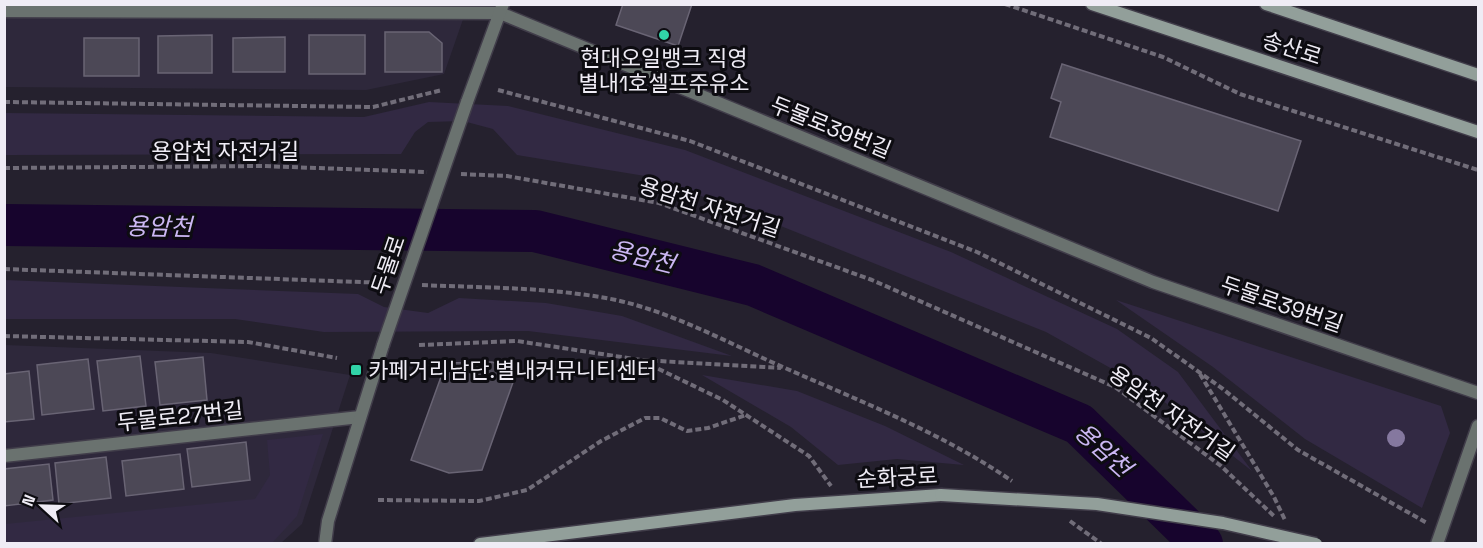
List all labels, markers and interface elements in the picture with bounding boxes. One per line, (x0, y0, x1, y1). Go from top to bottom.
street label: 송산로 (1259, 25, 1325, 71)
marker: 현대오일뱅크 직영 별내1호셀프주유소 (657, 28, 671, 42)
place label: 현대오일뱅크 직영 별내1호셀프주유소 (578, 44, 750, 97)
street label: 두물로39번길 (766, 90, 896, 164)
street label: 용암천 자전거길 (151, 137, 299, 165)
street label: 용암천 자전거길 (636, 171, 784, 243)
water label: 용암천 (126, 210, 195, 243)
street label: 두물로 (365, 232, 411, 298)
water label: 용암천 (606, 233, 681, 280)
street label: 두물로39번길 (1217, 270, 1347, 338)
place label: 카페거리남단.별내커뮤니티센터 (368, 356, 657, 384)
street label: 용암천 자전거길 (1104, 360, 1240, 466)
marker: 카페거리남단.별내커뮤니티센터 (349, 363, 363, 377)
street label: 두물로27번길 (116, 395, 244, 437)
water label: 용암천 (1069, 417, 1137, 483)
street label: 순화궁로 (856, 461, 938, 493)
north arrow (12, 476, 72, 536)
text: N (17, 492, 40, 509)

